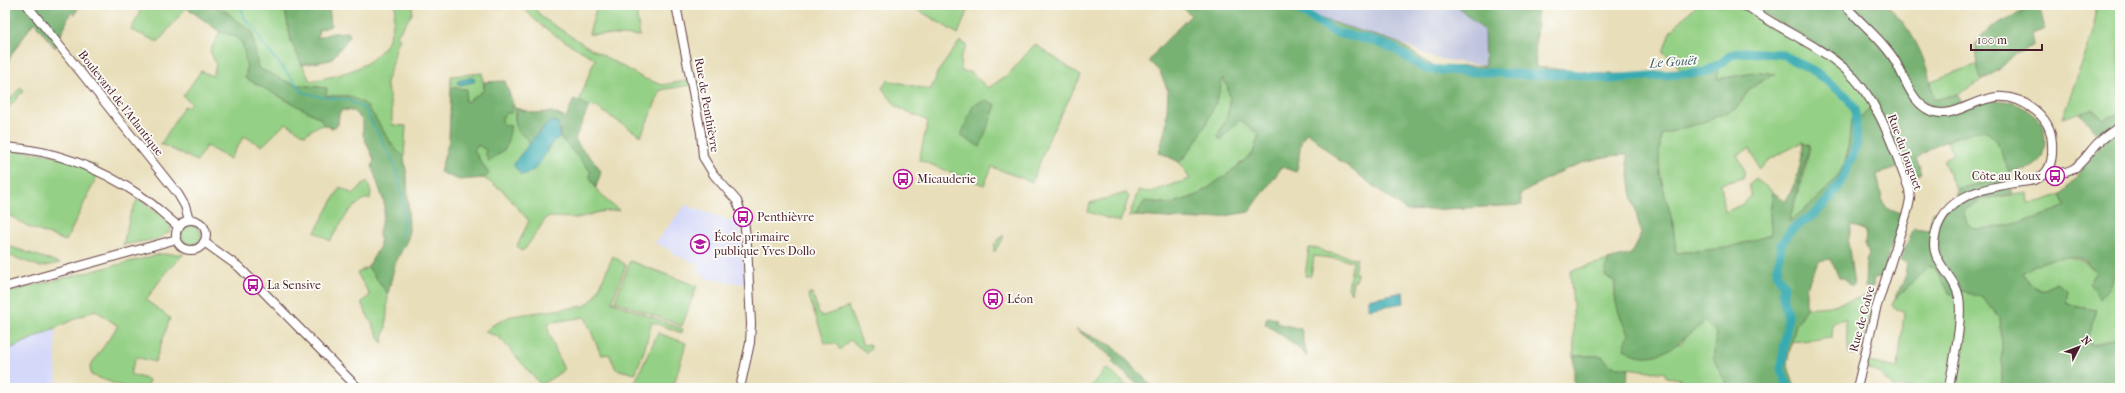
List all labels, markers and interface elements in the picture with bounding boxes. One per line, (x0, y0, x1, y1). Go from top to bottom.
scale bar (1971, 26, 2042, 52)
text: 100 m (1977, 33, 2007, 47)
street label: Boulevard de l'Atlantique (76, 48, 167, 159)
water label: Le Gouët (1648, 52, 1698, 71)
street label: Rue de Penthièvre (692, 57, 722, 153)
street label: Rue du Jouguet (1885, 112, 1926, 193)
bus stop icon: Côte au Roux (2044, 165, 2066, 187)
bus stop icon: Micauderie (892, 168, 914, 190)
place label: Côte au Roux (1972, 169, 2042, 183)
place label: Micauderie (917, 172, 976, 186)
bus stop icon: Penthièvre (732, 206, 754, 228)
place label: Penthièvre (757, 210, 814, 224)
place label: École primaire publique Yves Dollo (713, 229, 815, 258)
school or university icon: École primaire publique Yves Dollo (689, 233, 711, 255)
bus stop icon: La Sensive (242, 274, 264, 296)
place label: La Sensive (267, 278, 321, 292)
street label: Rue de Colve (1846, 284, 1878, 354)
bus stop icon: Léon (982, 288, 1004, 310)
place label: Léon (1007, 292, 1033, 306)
north arrow (2059, 327, 2099, 367)
text: N (2078, 333, 2094, 349)

